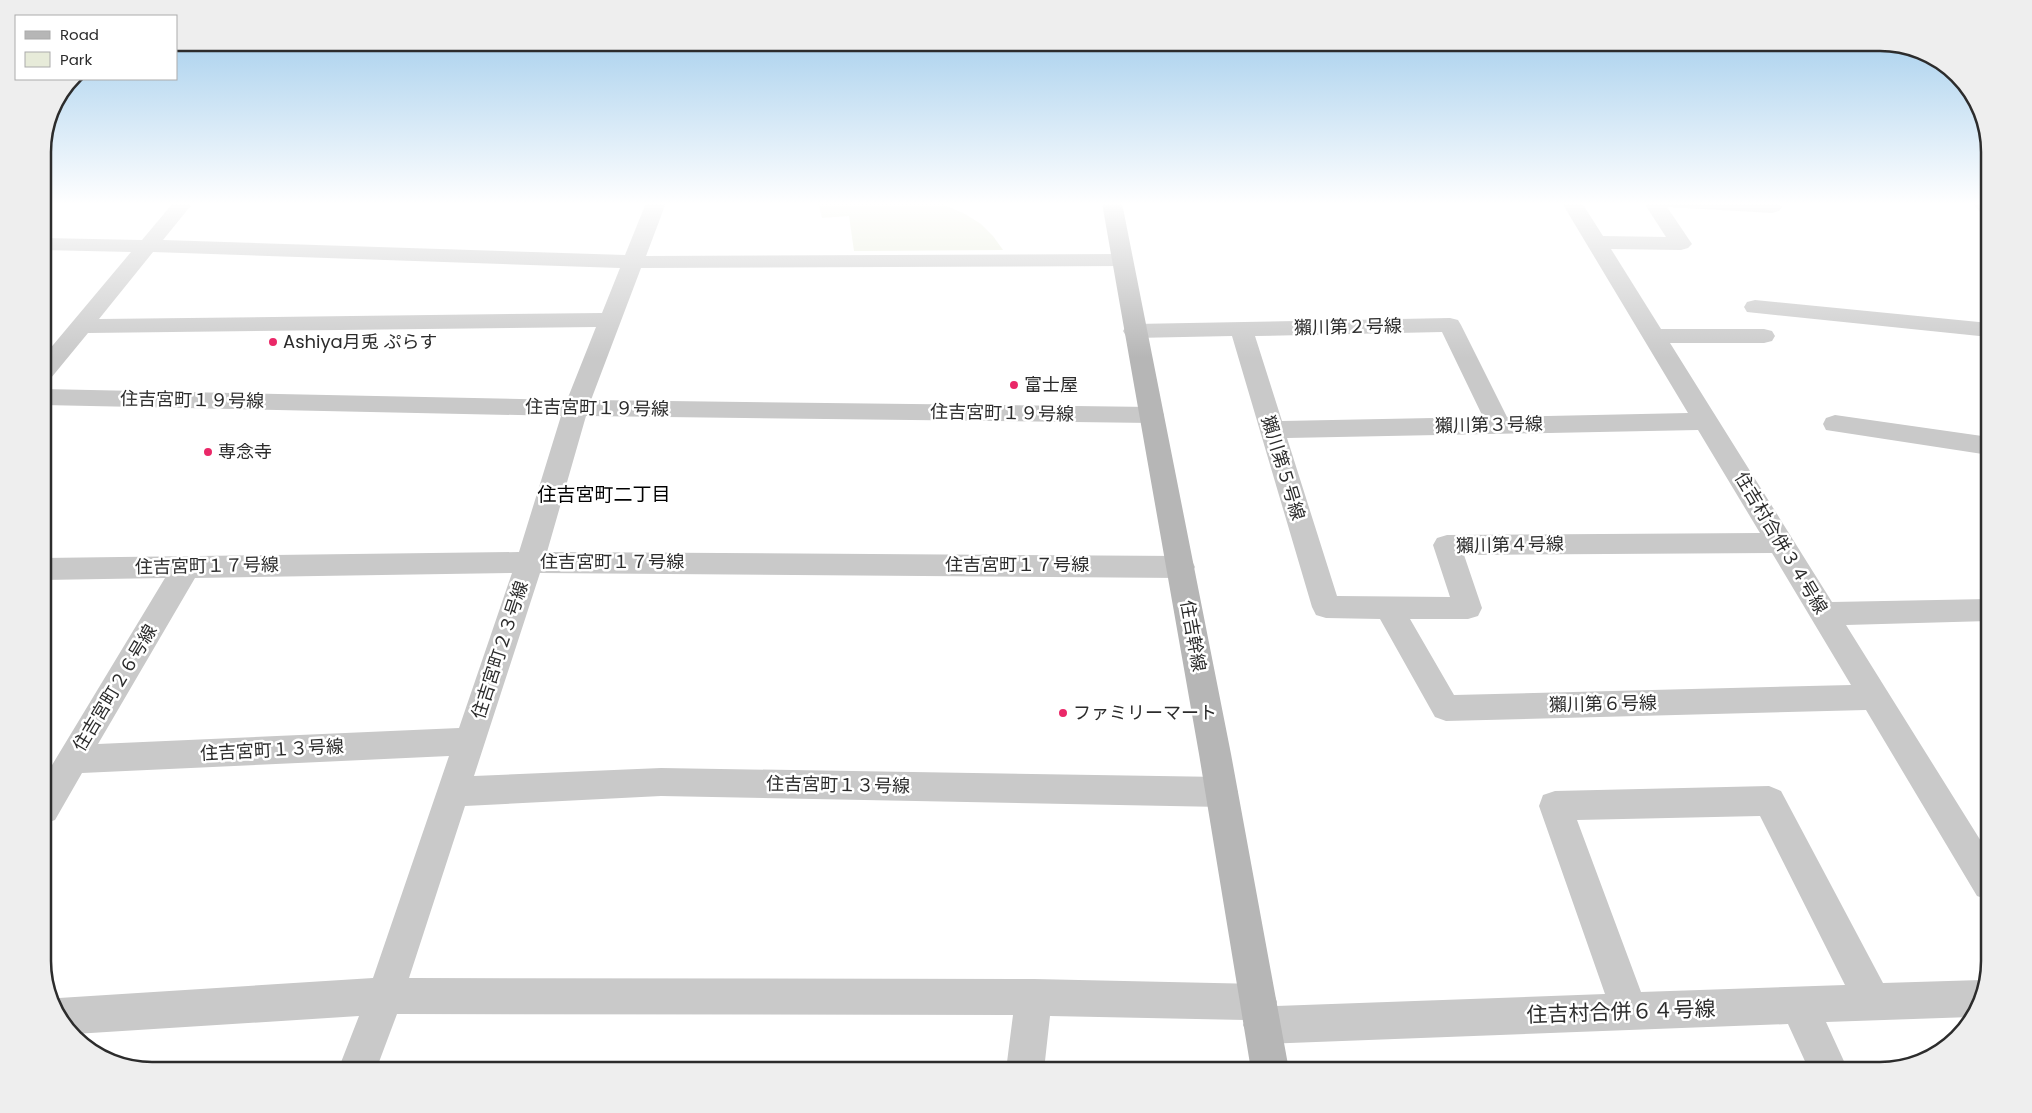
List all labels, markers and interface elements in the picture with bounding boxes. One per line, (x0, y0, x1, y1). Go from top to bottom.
legend (15, 15, 178, 80)
text: Road (60, 24, 99, 45)
text: Park (60, 49, 92, 70)
street label: 獺川第２号線 (1294, 313, 1402, 340)
place label: Ashiya月兎 ぷらす (283, 329, 437, 354)
marker: Ashiya月兎 ぷらす (267, 336, 279, 348)
place label: 富士屋 (1024, 372, 1078, 397)
marker: 富士屋 (1008, 379, 1020, 391)
street label: 住吉宮町１９号線 (120, 386, 264, 413)
street label: 住吉宮町１９号線 (525, 394, 669, 421)
street label: 住吉宮町１９号線 (930, 399, 1074, 426)
street label: 獺川第３号線 (1435, 411, 1543, 438)
street label: 獺川第５号線 (1256, 413, 1311, 523)
place label: 専念寺 (218, 439, 272, 464)
marker: 専念寺 (202, 446, 214, 458)
street label: 住吉村合併３４号線 (1729, 467, 1834, 619)
district label: 住吉宮町二丁目 (537, 481, 671, 508)
street label: 獺川第４号線 (1456, 531, 1564, 558)
street label: 住吉宮町１７号線 (540, 549, 684, 574)
street label: 住吉宮町１７号線 (135, 552, 279, 579)
street label: 住吉宮町１７号線 (945, 552, 1089, 577)
street label: 住吉宮町２３号線 (465, 578, 534, 722)
street label: 住吉幹線 (1175, 598, 1212, 674)
street label: 住吉宮町２６号線 (67, 620, 162, 756)
street label: 獺川第６号線 (1549, 690, 1657, 717)
place label: ファミリーマート (1073, 700, 1217, 725)
marker: ファミリーマート (1057, 707, 1069, 719)
street label: 住吉宮町１３号線 (199, 733, 345, 766)
street label: 住吉宮町１３号線 (766, 771, 910, 798)
street label: 住吉村合併６４号線 (1526, 994, 1716, 1029)

